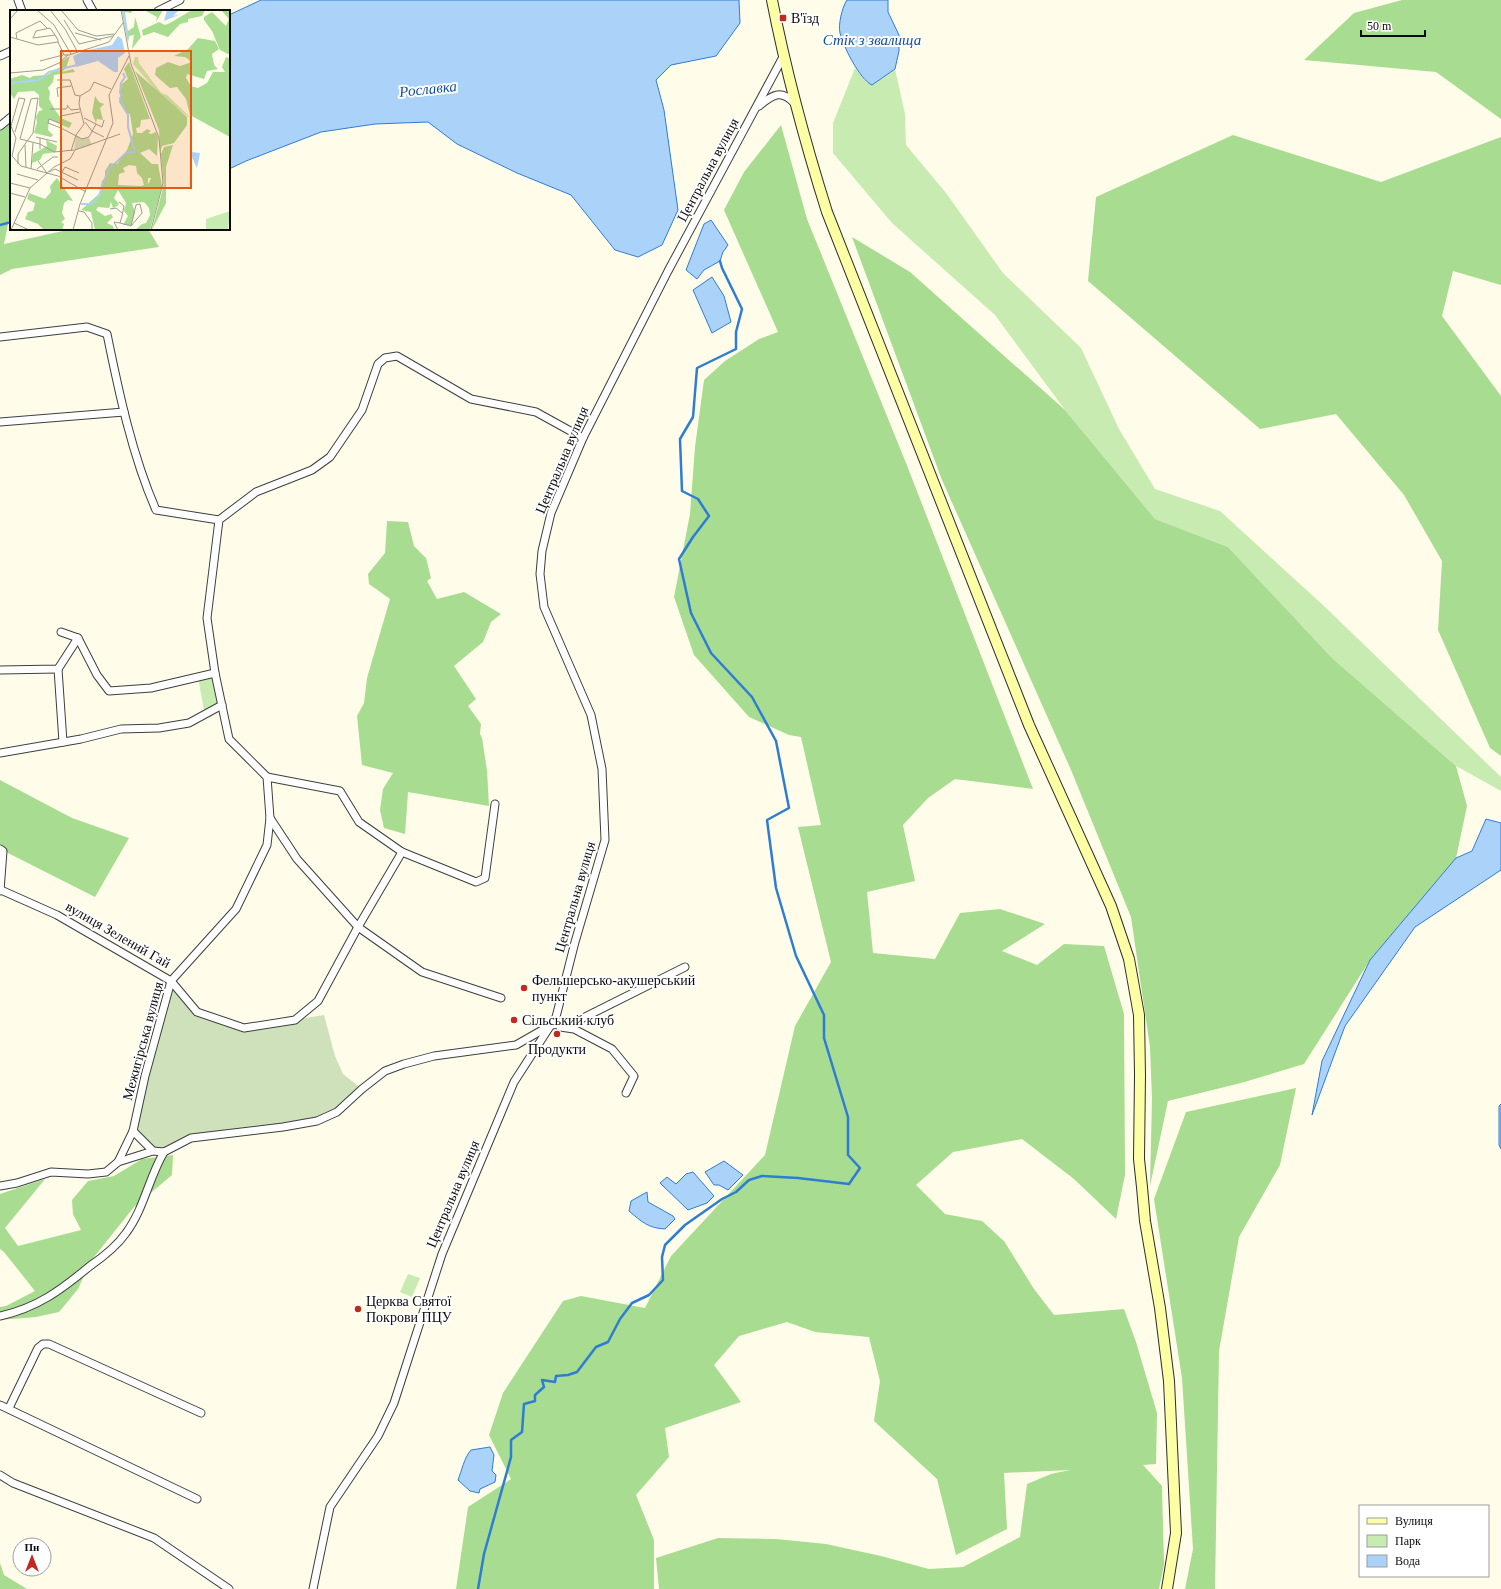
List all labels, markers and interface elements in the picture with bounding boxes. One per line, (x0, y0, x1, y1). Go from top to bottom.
inset map (10, 10, 230, 230)
place label: В'їзд (791, 11, 819, 26)
scale bar (1361, 12, 1425, 38)
marker: В'їзд (778, 13, 788, 23)
text: 50 m (1367, 19, 1392, 33)
water label: Стік з звалища (823, 32, 921, 48)
water label: Рославка (397, 78, 458, 100)
street label: Центральна вулиця (674, 115, 742, 224)
street label: Центральна вулиця (533, 404, 592, 516)
street label: Центральна вулиця (552, 839, 598, 954)
street label: вулиця Зелений Гай (63, 899, 173, 971)
place label: Фельшерсько-акушерський пункт (532, 973, 696, 1004)
street label: Межигірська вулиця (120, 980, 166, 1102)
marker: Фельшерсько-акушерський пункт (519, 983, 529, 993)
place label: Сільський клуб (522, 1013, 614, 1028)
marker: Сільський клуб (509, 1015, 519, 1025)
marker: Продукти (552, 1029, 562, 1039)
place label: Продукти (528, 1042, 587, 1057)
street label: Центральна вулиця (424, 1138, 483, 1250)
place label: Церква Святої Покрови ПЦУ (366, 1294, 452, 1325)
marker: Церква Святої Покрови ПЦУ (353, 1304, 363, 1314)
legend (1359, 1505, 1489, 1577)
text: Вулиця (1395, 1514, 1433, 1528)
text: Парк (1395, 1534, 1421, 1548)
north arrow (12, 1537, 52, 1577)
text: Пн (25, 1541, 40, 1553)
text: Вода (1395, 1554, 1421, 1568)

